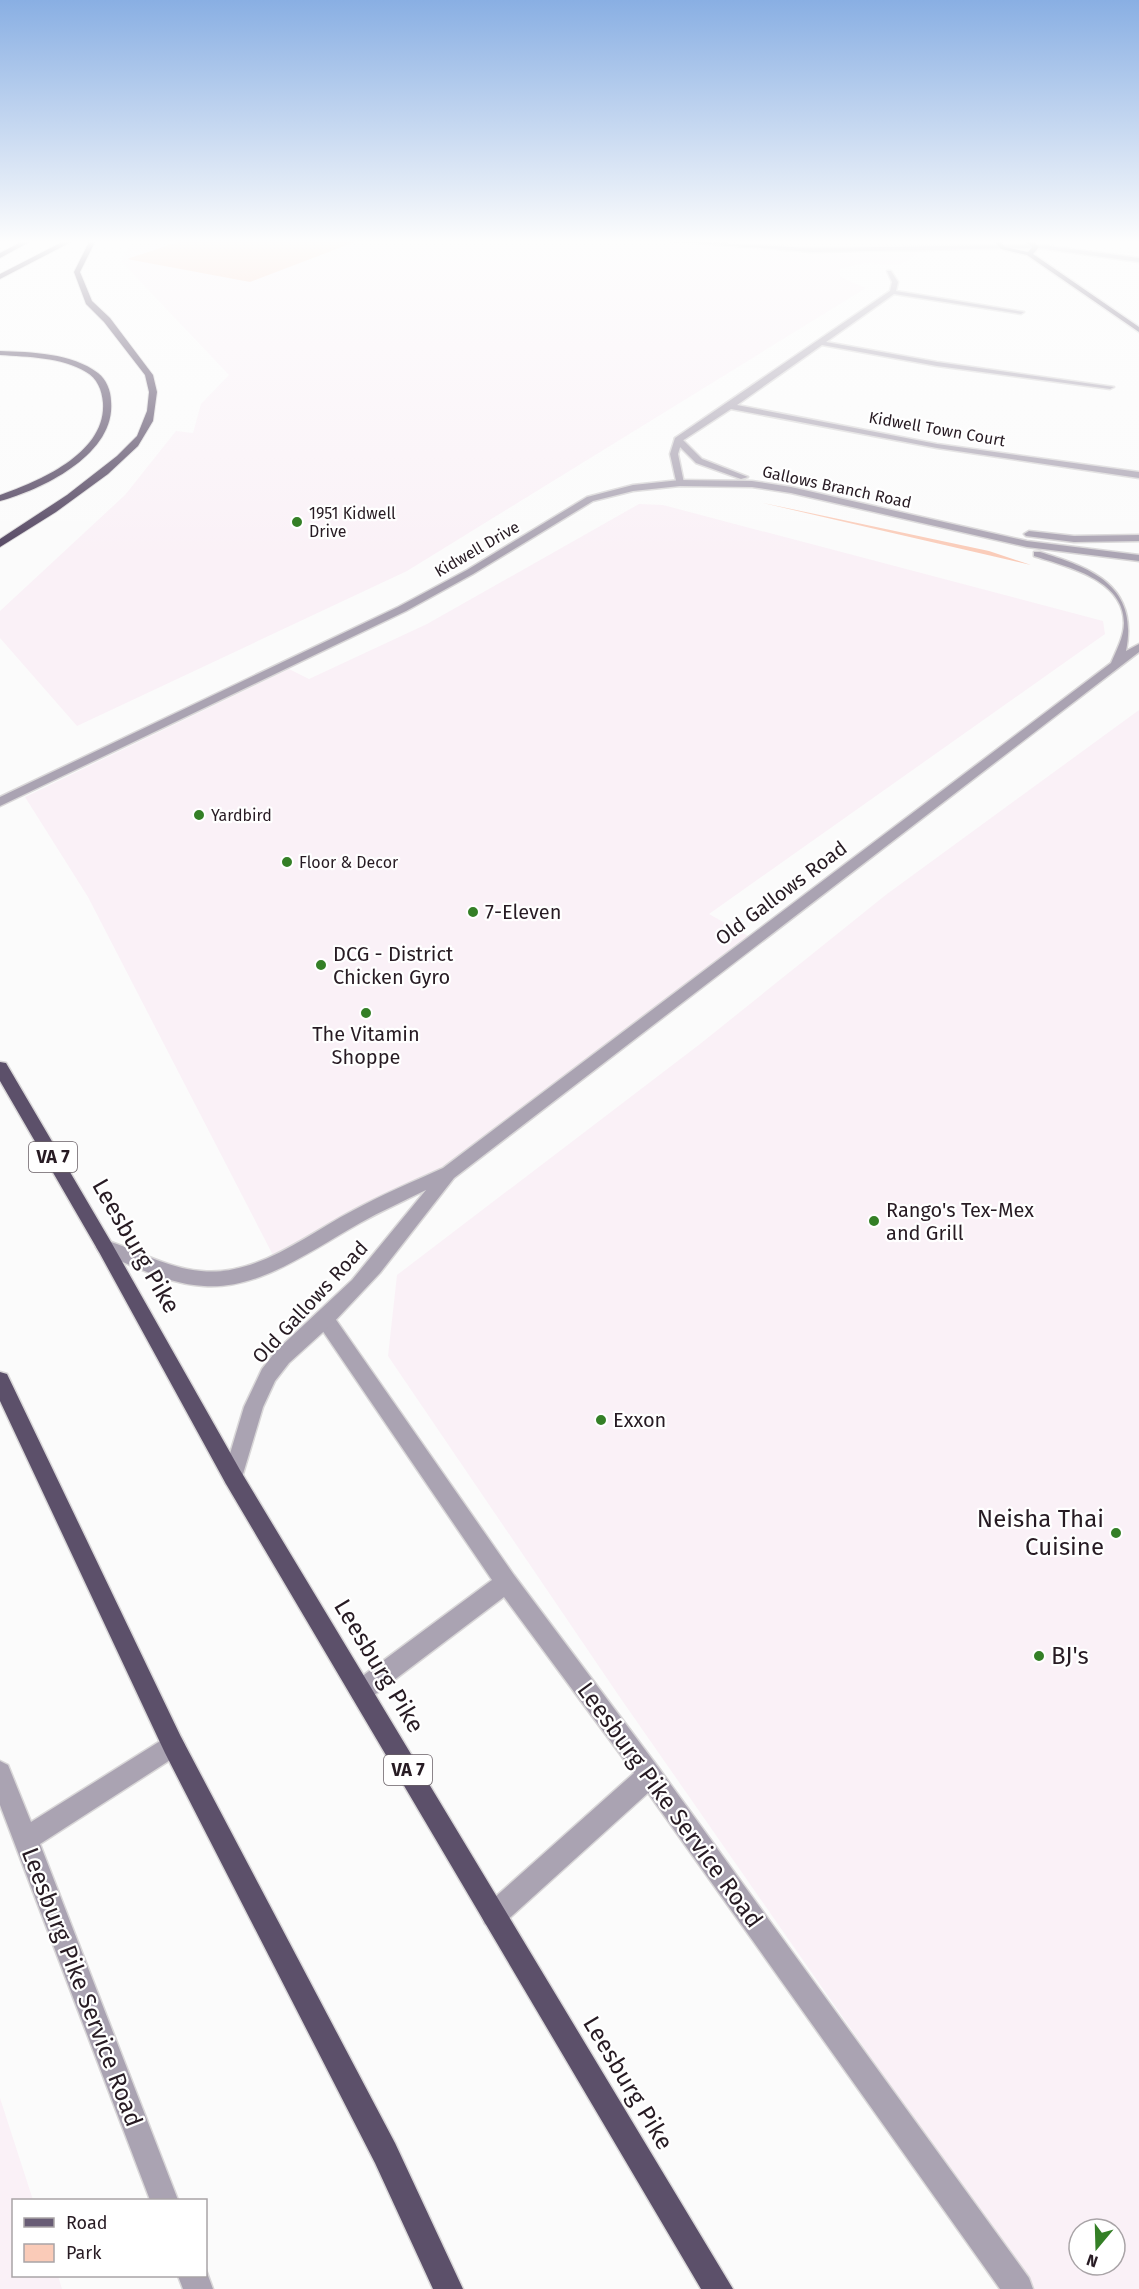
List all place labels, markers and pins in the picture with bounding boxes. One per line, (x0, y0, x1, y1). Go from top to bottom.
place label: 1951 Kidwell Drive (309, 504, 396, 541)
marker: 1951 Kidwell Drive (290, 515, 304, 529)
place label: Yardbird (211, 806, 272, 825)
marker: Yardbird (192, 808, 206, 822)
place label: Floor & Decor (299, 853, 399, 872)
marker: Floor & Decor (280, 855, 294, 869)
place label: 7-Eleven (485, 900, 561, 924)
marker: 7-Eleven (466, 905, 480, 919)
place label: DCG - District Chicken Gyro (333, 942, 454, 989)
marker: DCG - District Chicken Gyro (314, 958, 328, 972)
marker: The Vitamin Shoppe (359, 1006, 373, 1020)
place label: The Vitamin Shoppe (312, 1022, 420, 1069)
place label: Rango's Tex-Mex and Grill (886, 1198, 1034, 1245)
marker: Rango's Tex-Mex and Grill (867, 1214, 881, 1228)
place label: Exxon (613, 1408, 666, 1432)
marker: Exxon (594, 1413, 608, 1427)
place label: Neisha Thai Cuisine (977, 1505, 1104, 1561)
marker: Neisha Thai Cuisine (1109, 1526, 1123, 1540)
place label: BJ's (1051, 1642, 1089, 1670)
marker: BJ's (1032, 1649, 1046, 1663)

